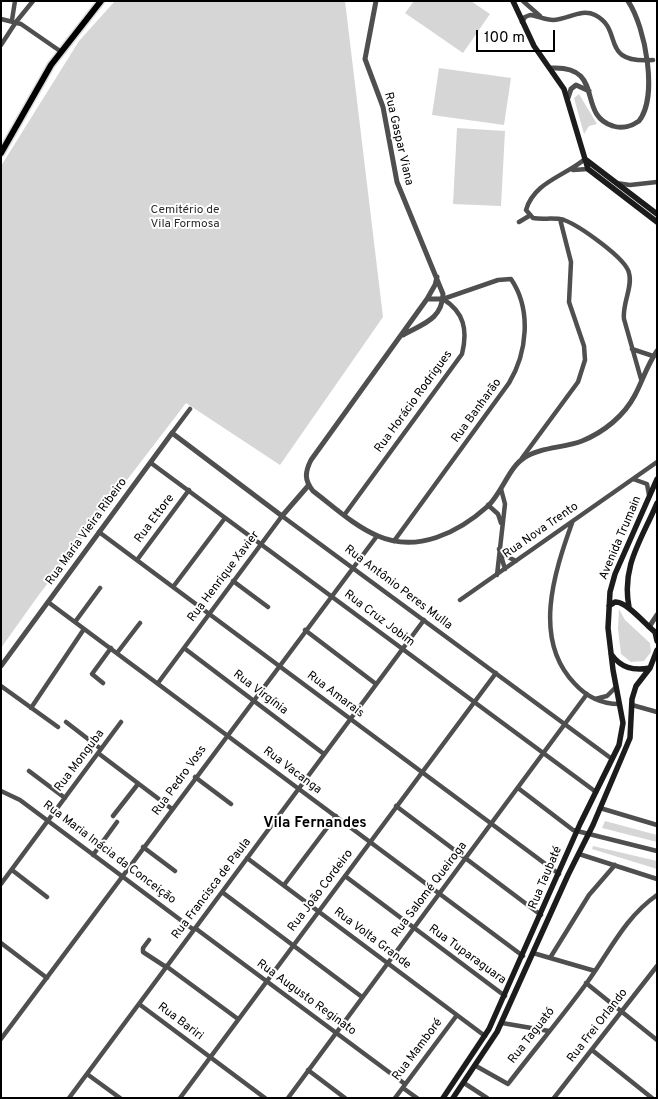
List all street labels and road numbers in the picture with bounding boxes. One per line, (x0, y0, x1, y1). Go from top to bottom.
street label: Rua Gaspar Viana (380, 91, 416, 187)
street label: Rua Horácio Rodrigues (372, 348, 456, 456)
street label: Rua Banharão (449, 376, 505, 446)
street label: Rua Maria Vieira Ribeiro (43, 476, 131, 588)
street label: Rua Ettore (132, 492, 178, 546)
street label: Avenida Trumain (597, 494, 645, 582)
street label: Rua Nova Trento (501, 500, 581, 562)
street label: Rua Henrique Xavier (185, 529, 263, 625)
street label: Rua Antônio Peres Mulla (341, 543, 455, 633)
street label: Rua Cruz Jobim (341, 588, 417, 650)
street label: Rua Virgínia (230, 668, 290, 718)
street label: Rua Amarais (304, 669, 366, 721)
street label: Rua Monguba (52, 727, 108, 795)
street label: Rua Pedro Voss (150, 743, 210, 819)
street label: Rua Vacanga (260, 744, 324, 798)
street label: Rua Maria Inácia da Conceição (40, 798, 178, 908)
street label: Rua Francisca de Paula (169, 836, 255, 942)
street label: Rua Salomé Queiroga (389, 839, 471, 941)
street label: Rua Taubaté (526, 844, 566, 912)
street label: Rua João Cordeiro (285, 847, 357, 935)
street label: Rua Volta Grande (330, 905, 414, 973)
street label: Rua Tuparaguara (425, 922, 509, 988)
street label: Rua Augusto Reginato (253, 957, 359, 1039)
street label: Rua Frei Orlando (565, 986, 631, 1066)
street label: Rua Bariri (154, 1000, 206, 1044)
street label: Rua Taguató (506, 1005, 558, 1067)
street label: Rua Mamboré (390, 1016, 446, 1084)

